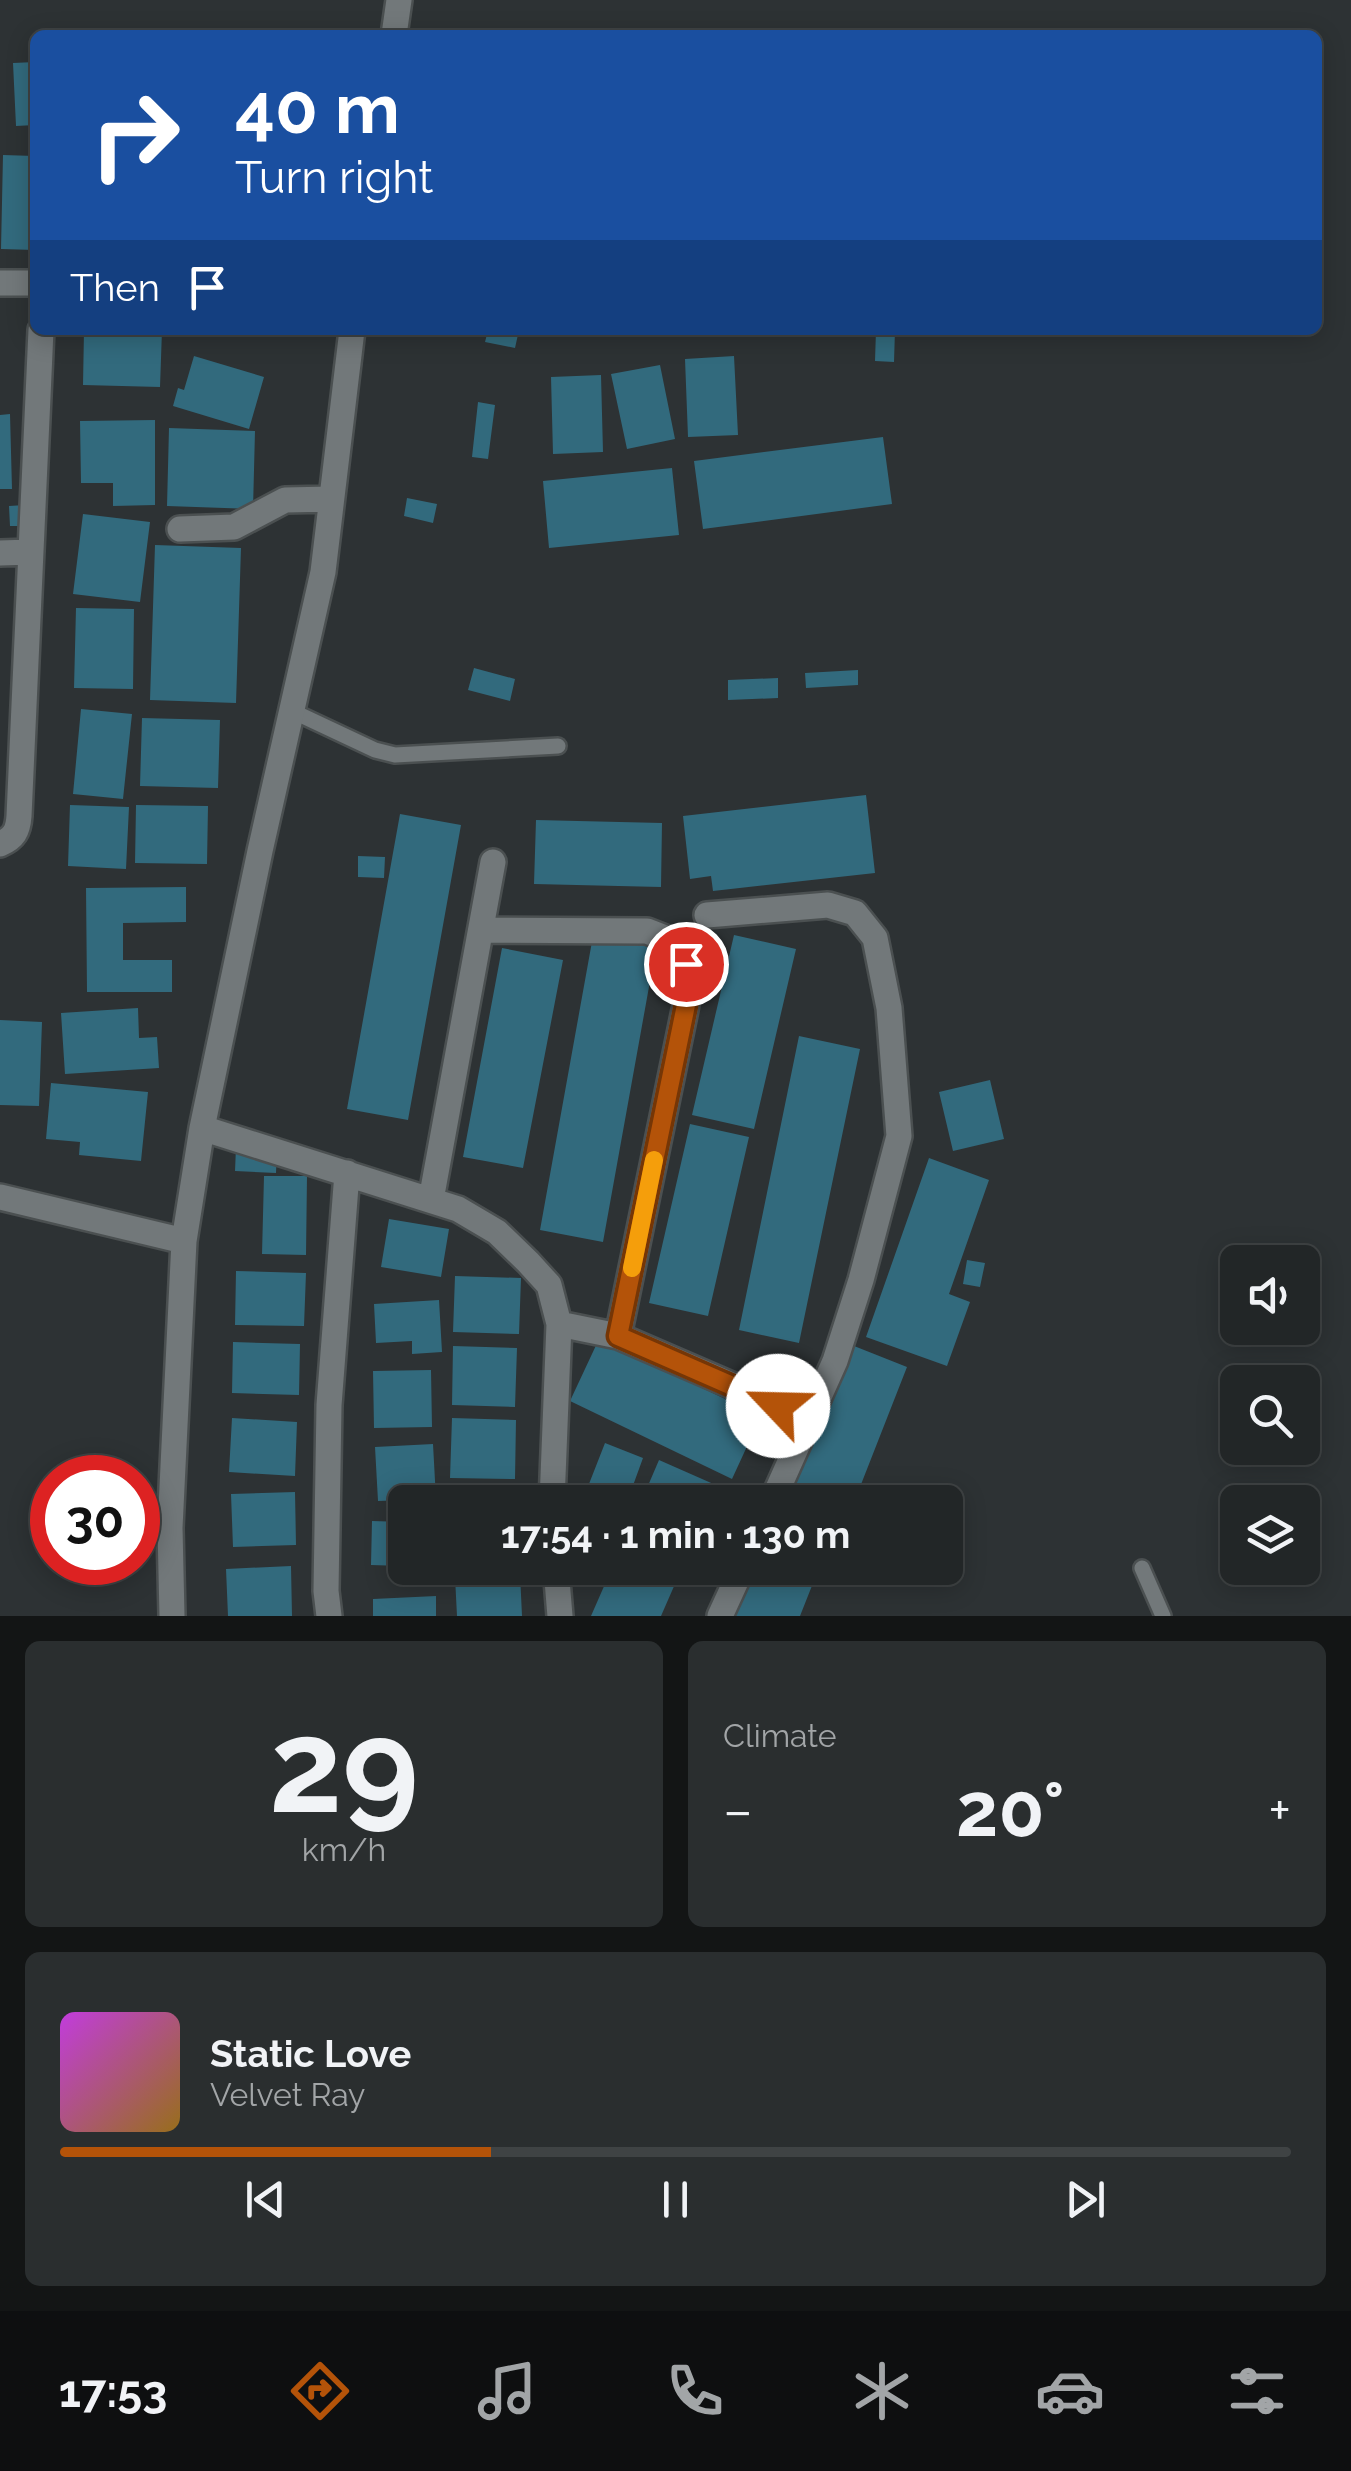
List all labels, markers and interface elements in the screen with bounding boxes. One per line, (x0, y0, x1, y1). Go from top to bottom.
text: 40 m (235, 67, 400, 149)
icon: right (70, 70, 200, 200)
text: Turn right (235, 151, 433, 204)
icon: arrive (180, 260, 235, 315)
text: Then (70, 265, 160, 310)
pin (644, 922, 729, 1007)
icon: arrive (659, 937, 714, 992)
map controls (1220, 1245, 1320, 1585)
button: sound (1220, 1245, 1320, 1345)
position arrow (726, 1354, 830, 1458)
button: search (1220, 1365, 1320, 1465)
speed limit sign: 30 (30, 1455, 160, 1585)
button: layers (1220, 1485, 1320, 1585)
text: 17:54 · 1 min · 130 m (501, 1512, 850, 1557)
text: 29 (269, 1690, 419, 1842)
text: Climate (723, 1717, 837, 1754)
text: 20° (956, 1765, 1065, 1854)
text: − (723, 1778, 753, 1843)
text: + (1268, 1778, 1291, 1843)
text: km/h (302, 1831, 386, 1868)
text: Static Love (210, 2031, 411, 2076)
text: Velvet Ray (210, 2076, 365, 2113)
icon: previous (238, 2172, 293, 2227)
icon: pause (648, 2172, 703, 2227)
icon: next (1058, 2172, 1113, 2227)
icon: directions (285, 2356, 355, 2426)
icon: music (472, 2356, 542, 2426)
icon: phone (660, 2356, 730, 2426)
icon: climate (847, 2356, 917, 2426)
icon: car (1035, 2356, 1105, 2426)
icon: filters (1222, 2356, 1292, 2426)
text: 17:53 (59, 2365, 167, 2418)

